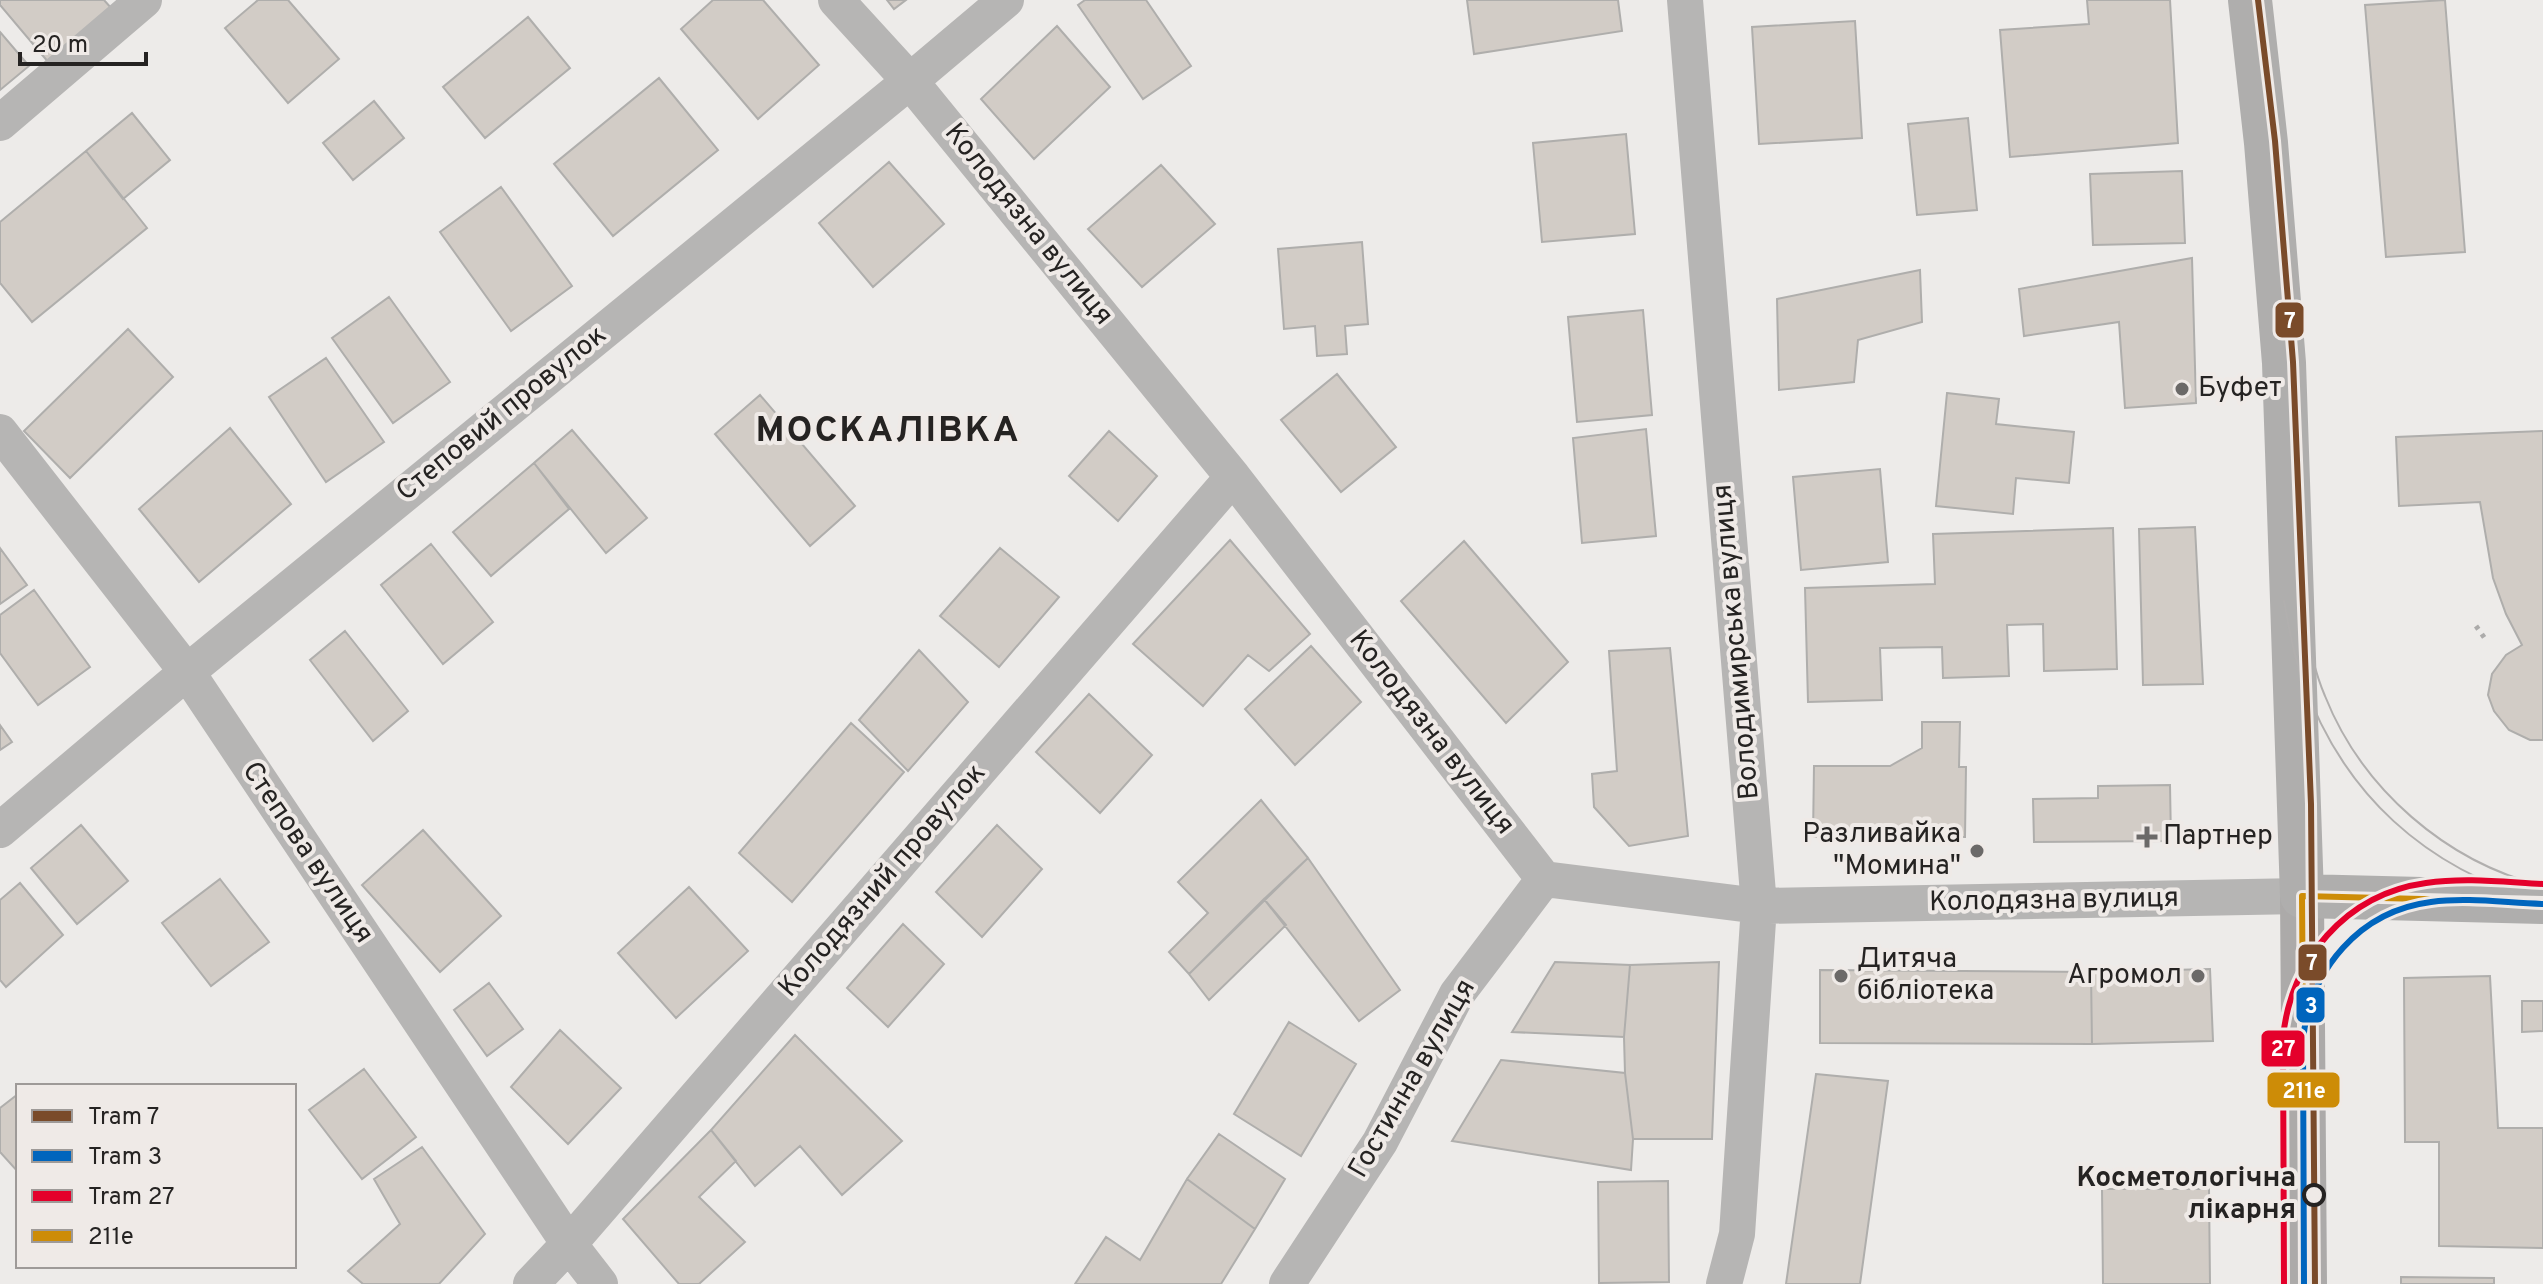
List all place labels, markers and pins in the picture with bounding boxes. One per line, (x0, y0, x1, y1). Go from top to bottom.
place label: Буфет (2198, 371, 2282, 407)
marker: Буфет (2173, 380, 2191, 398)
place label: Разливайка "Момина" (1802, 817, 1961, 885)
place label: Партнер (2163, 819, 2273, 855)
marker: Партнер (2138, 828, 2156, 846)
marker: Разливайка "Момина" (1968, 842, 1986, 860)
place label: Дитяча бібліотека (1857, 942, 1994, 1010)
place label: Агромол (2067, 958, 2182, 994)
marker: Дитяча бібліотека (1832, 967, 1850, 985)
marker: Агромол (2189, 967, 2207, 985)
place label: Косметологічна лікарня (2077, 1161, 2296, 1229)
marker: Косметологічна лікарня (2303, 1184, 2325, 1206)

